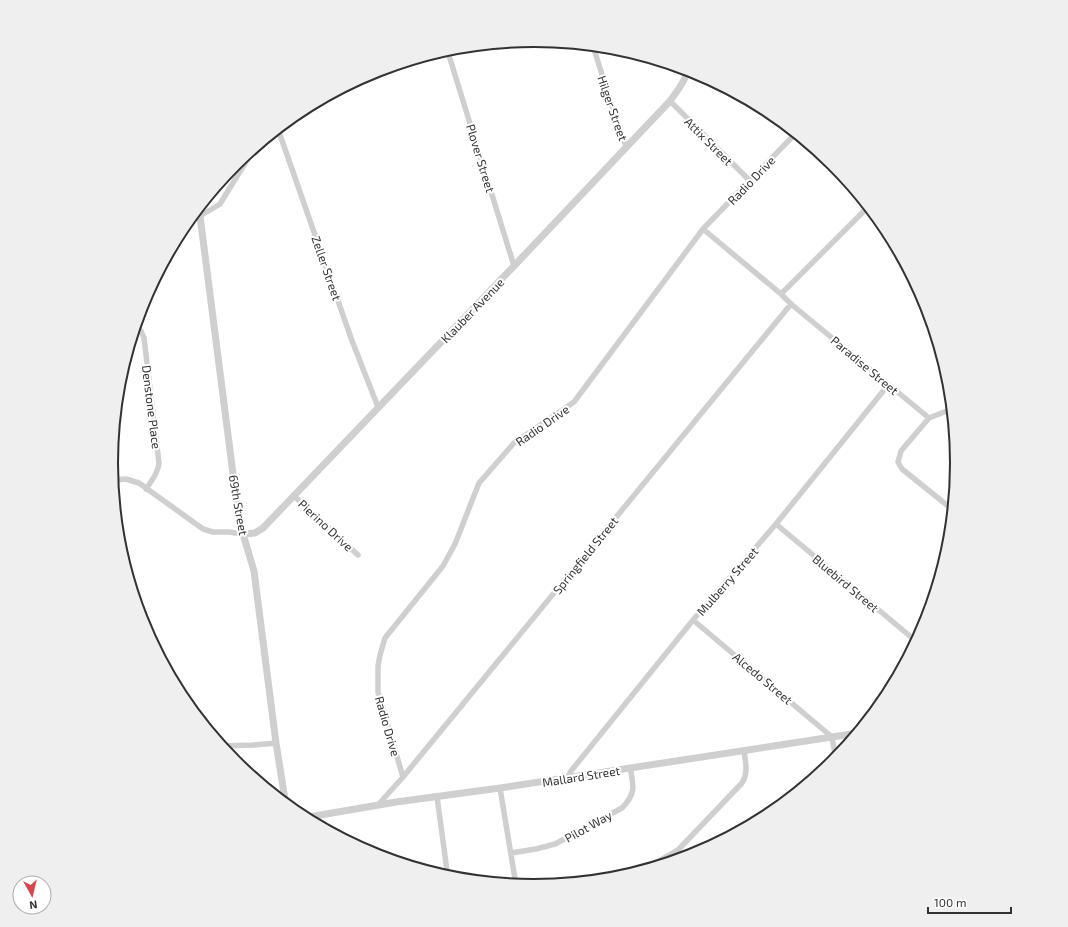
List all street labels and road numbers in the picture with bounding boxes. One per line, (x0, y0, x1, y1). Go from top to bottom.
street label: Hilger Street (595, 73, 631, 143)
street label: Attix Street (682, 114, 736, 168)
street label: Plover Street (464, 122, 498, 194)
street label: Radio Drive (724, 153, 778, 207)
street label: Zeller Street (309, 234, 345, 303)
street label: Klauber Avenue (438, 275, 506, 345)
street label: Paradise Street (829, 333, 902, 397)
street label: Denstone Place (140, 364, 164, 450)
street label: Radio Drive (513, 402, 571, 448)
street label: 69th Street (227, 474, 251, 537)
street label: Pierino Drive (296, 496, 356, 554)
street label: Springfield Street (550, 513, 621, 596)
street label: Mulberry Street (694, 544, 761, 618)
street label: Bluebird Street (810, 551, 882, 615)
street label: Alcedo Street (731, 649, 796, 707)
street label: Radio Drive (373, 694, 403, 758)
street label: Mallard Street (541, 763, 621, 789)
street label: Pilot Way (562, 807, 615, 845)

